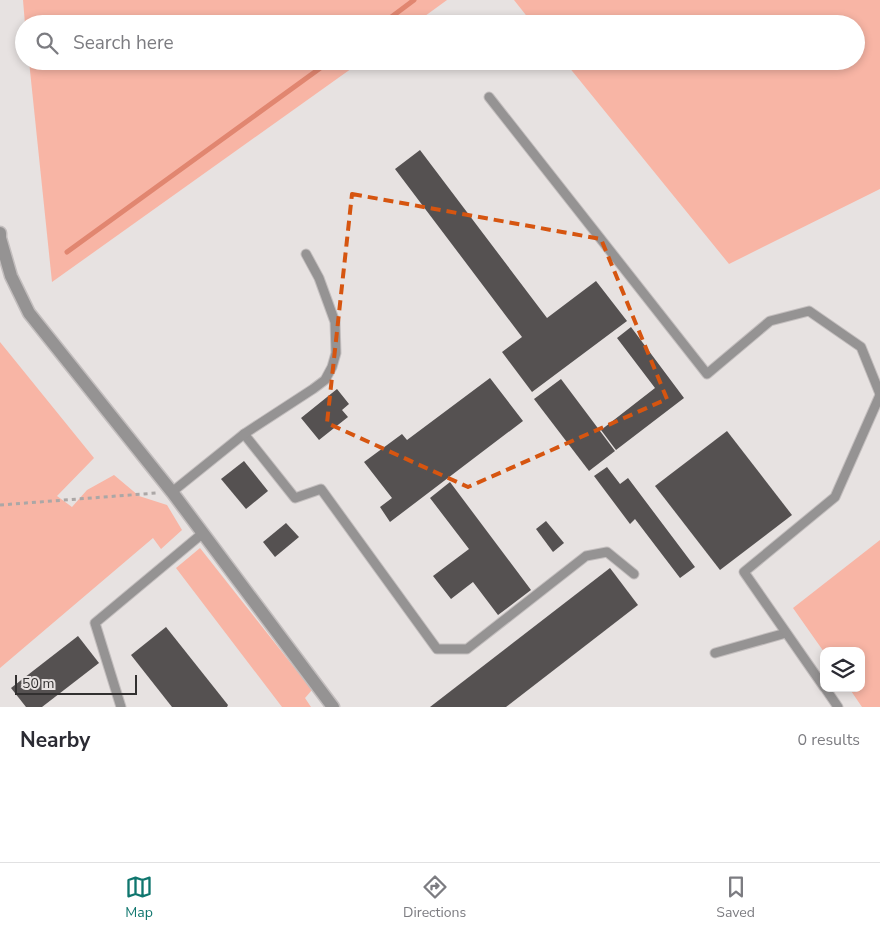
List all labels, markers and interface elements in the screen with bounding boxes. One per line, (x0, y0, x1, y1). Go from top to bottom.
search box (15, 15, 865, 70)
icon: search (33, 29, 61, 57)
text: Search here (73, 30, 174, 56)
map controls (820, 647, 865, 692)
button: layers (820, 647, 865, 692)
scale bar (15, 672, 138, 695)
text: 50 m (22, 674, 54, 693)
text: Nearby (20, 726, 90, 754)
text: 0 results (798, 729, 860, 751)
tab: Map (125, 873, 153, 922)
tab: Directions (403, 873, 466, 922)
tab: Saved (716, 873, 755, 922)

